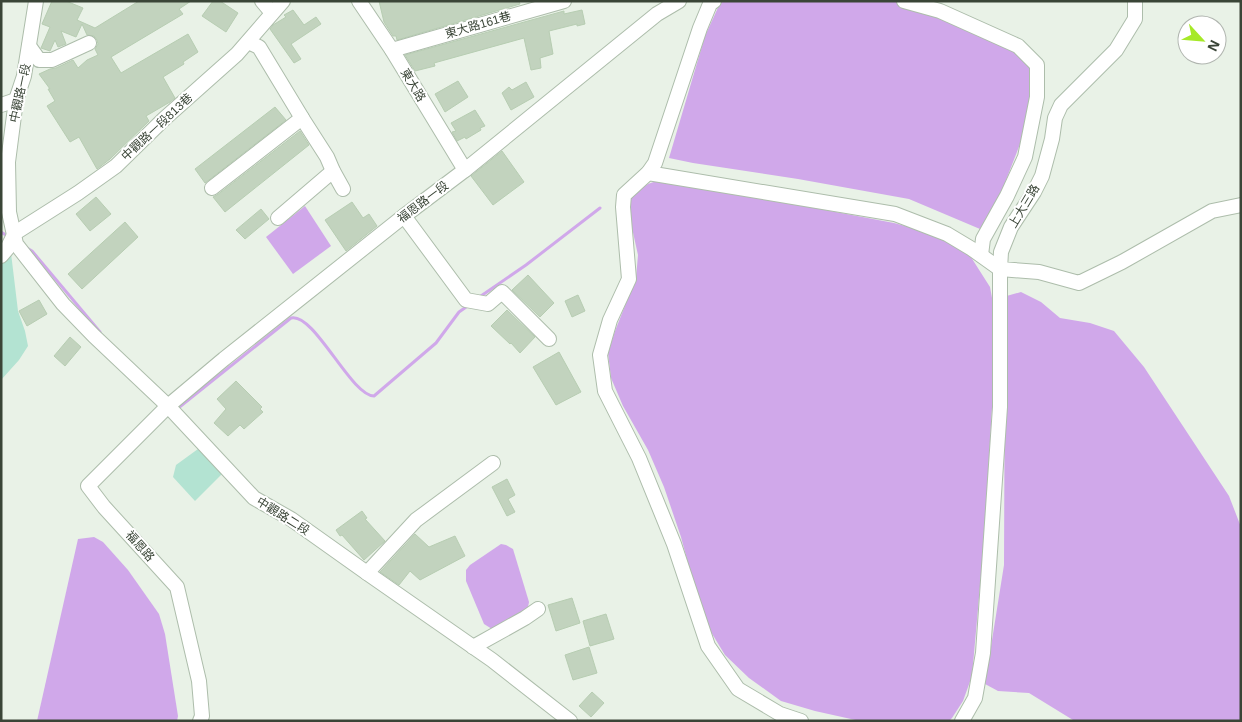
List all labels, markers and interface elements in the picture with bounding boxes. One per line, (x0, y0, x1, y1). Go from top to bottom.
street label: 東大路161巷 (443, 9, 513, 41)
north arrow (1177, 15, 1227, 65)
text: N (1204, 38, 1223, 54)
street label: 中觀路一段 (7, 62, 33, 124)
street label: 東大路 (398, 66, 428, 104)
street label: 中觀路一段813巷 (119, 90, 195, 164)
street label: 福恩路一段 (395, 178, 451, 226)
street label: 上大三路 (1006, 182, 1042, 230)
street label: 中觀路二段 (254, 494, 312, 538)
street label: 福恩路 (123, 528, 157, 564)

